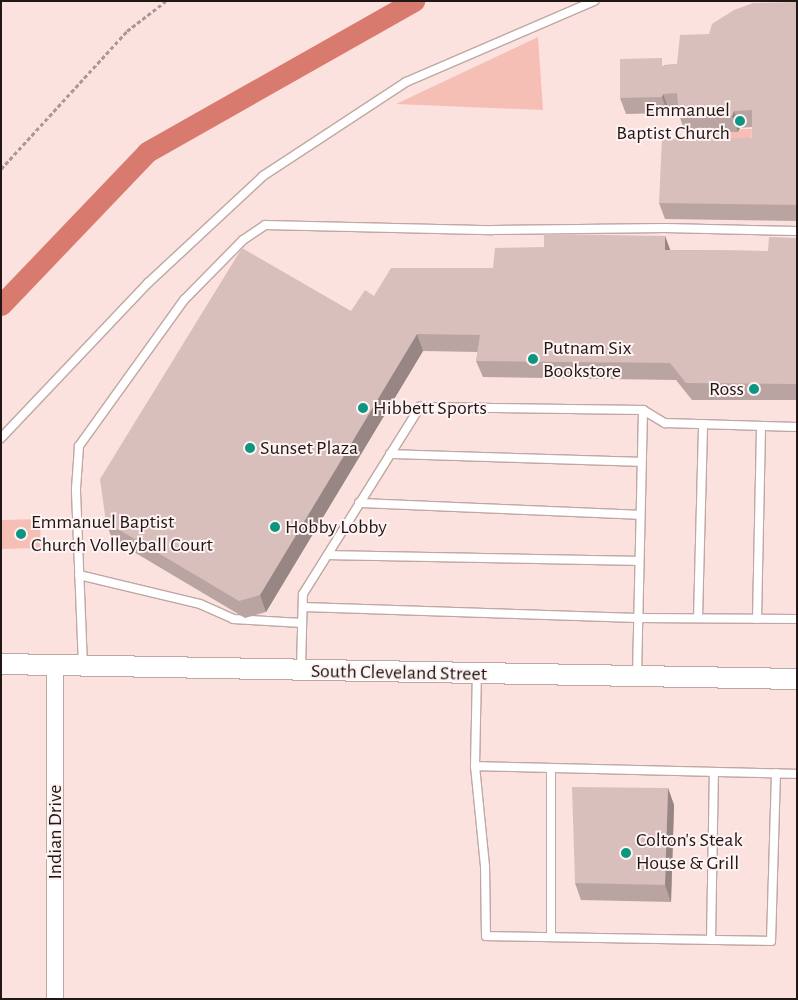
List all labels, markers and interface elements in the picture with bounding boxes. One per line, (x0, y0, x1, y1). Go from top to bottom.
place label: Emmanuel Baptist Church (616, 98, 730, 145)
marker: Emmanuel Baptist Church (734, 115, 746, 127)
place label: Putnam Six Bookstore (543, 336, 631, 383)
marker: Putnam Six Bookstore (527, 353, 539, 365)
place label: Ross (709, 377, 744, 401)
marker: Ross (748, 383, 760, 395)
place label: Hibbett Sports (373, 396, 487, 420)
marker: Hibbett Sports (357, 402, 369, 414)
place label: Sunset Plaza (260, 436, 358, 460)
marker: Sunset Plaza (244, 442, 256, 454)
place label: Emmanuel Baptist Church Volleyball Court (31, 510, 213, 557)
place label: Hobby Lobby (285, 515, 387, 539)
marker: Hobby Lobby (269, 521, 281, 533)
marker: Emmanuel Baptist Church Volleyball Court (15, 528, 27, 540)
street label: South Cleveland Street (311, 659, 487, 687)
street label: Indian Drive (43, 785, 67, 879)
place label: Colton's Steak House & Grill (636, 829, 743, 876)
marker: Colton's Steak House & Grill (620, 847, 632, 859)

